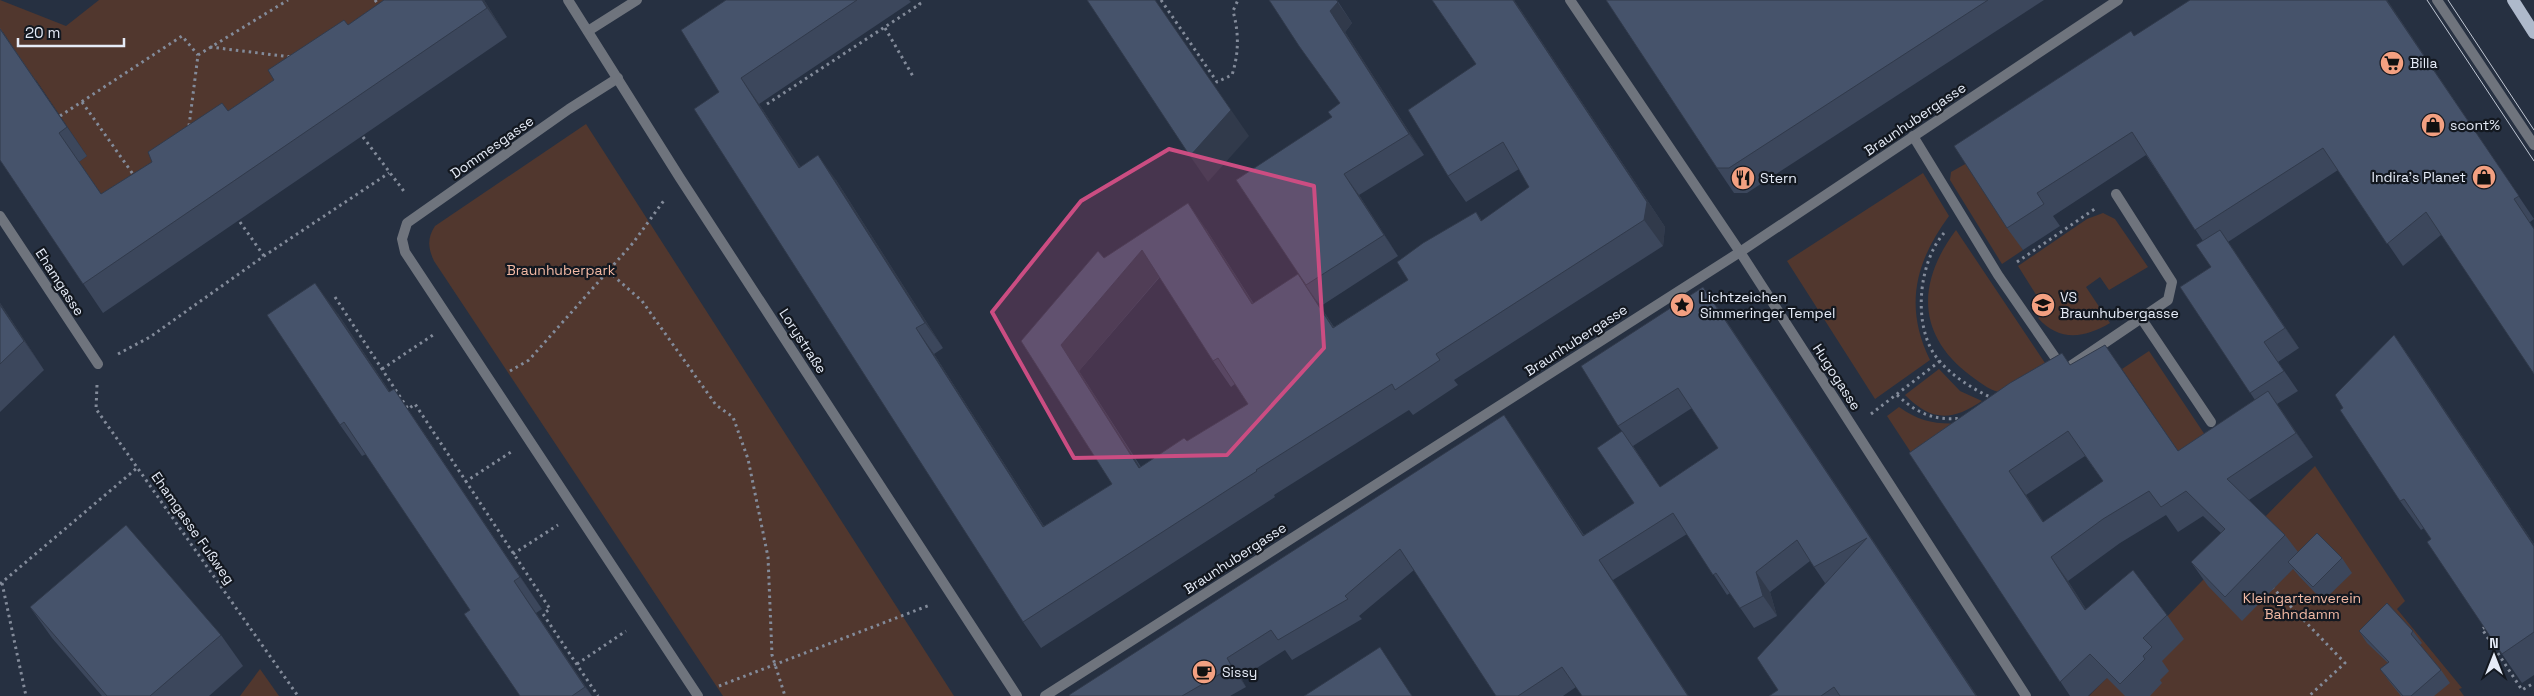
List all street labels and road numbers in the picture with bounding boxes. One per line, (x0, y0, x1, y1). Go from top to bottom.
street label: Braunhubergasse (1861, 78, 1969, 160)
street label: Dommesgasse (447, 112, 537, 182)
street label: Ehamgasse (32, 245, 88, 319)
street label: Braunhubergasse (1521, 300, 1631, 380)
street label: Lorystraße (775, 305, 831, 377)
street label: Hugogasse (1809, 340, 1865, 414)
street label: Ehamgasse Fußweg (147, 468, 239, 588)
street label: Braunhubergasse (1180, 518, 1290, 598)

